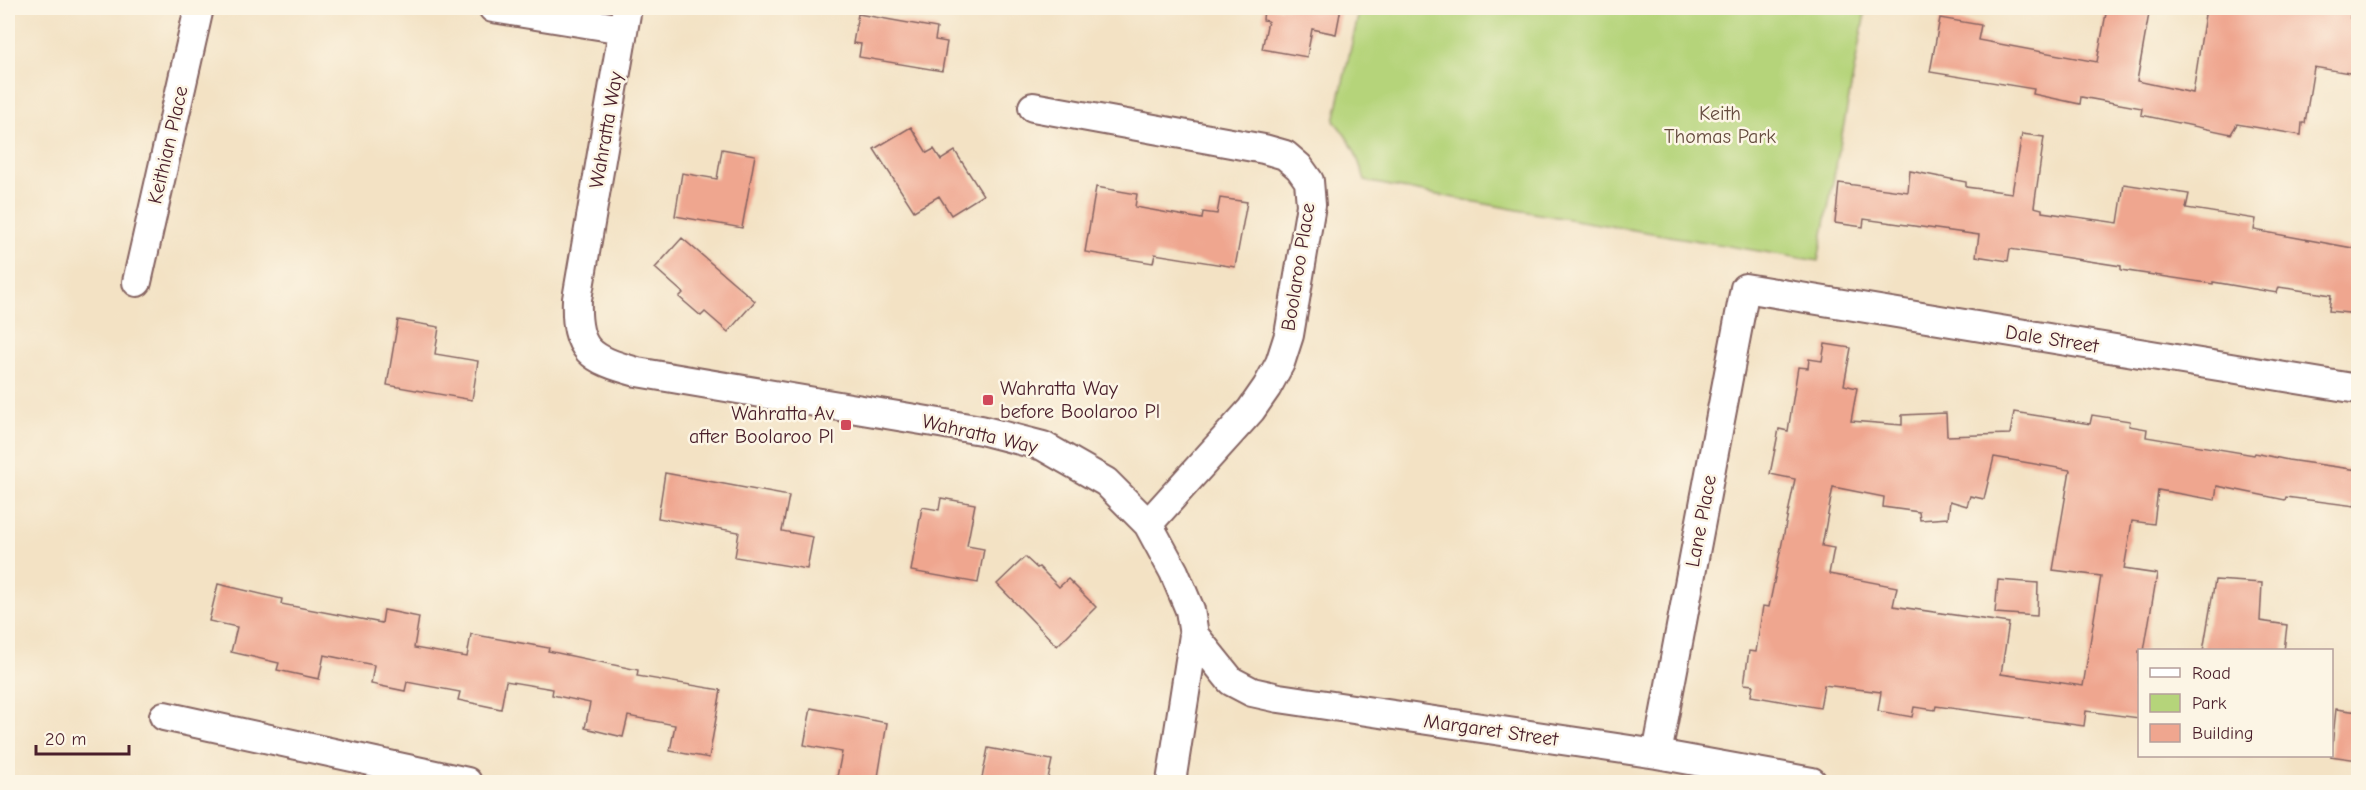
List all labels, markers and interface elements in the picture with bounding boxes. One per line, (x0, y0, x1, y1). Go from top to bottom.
street label: Wahratta Way (584, 70, 628, 190)
street label: Keithian Place (143, 84, 193, 206)
park label: Keith Thomas Park (1664, 102, 1776, 148)
street label: Boolaroo Place (1277, 201, 1319, 333)
street label: Dale Street (2004, 320, 2102, 358)
place label: Wahratta Way before Boolaroo Pl (1000, 377, 1160, 423)
marker: Wahratta Way before Boolaroo Pl (981, 393, 995, 407)
place label: Wahratta Av after Boolaroo Pl (689, 402, 835, 448)
street label: Wahratta Way (920, 410, 1040, 458)
marker: Wahratta Av after Boolaroo Pl (839, 418, 853, 432)
street label: Lane Place (1681, 473, 1721, 569)
legend (2138, 649, 2333, 757)
text: Road (2192, 663, 2231, 684)
text: Park (2192, 693, 2227, 714)
street label: Margaret Street (1422, 709, 1561, 751)
scale bar (36, 718, 129, 756)
text: Building (2192, 723, 2254, 744)
text: 20 m (45, 729, 86, 750)

